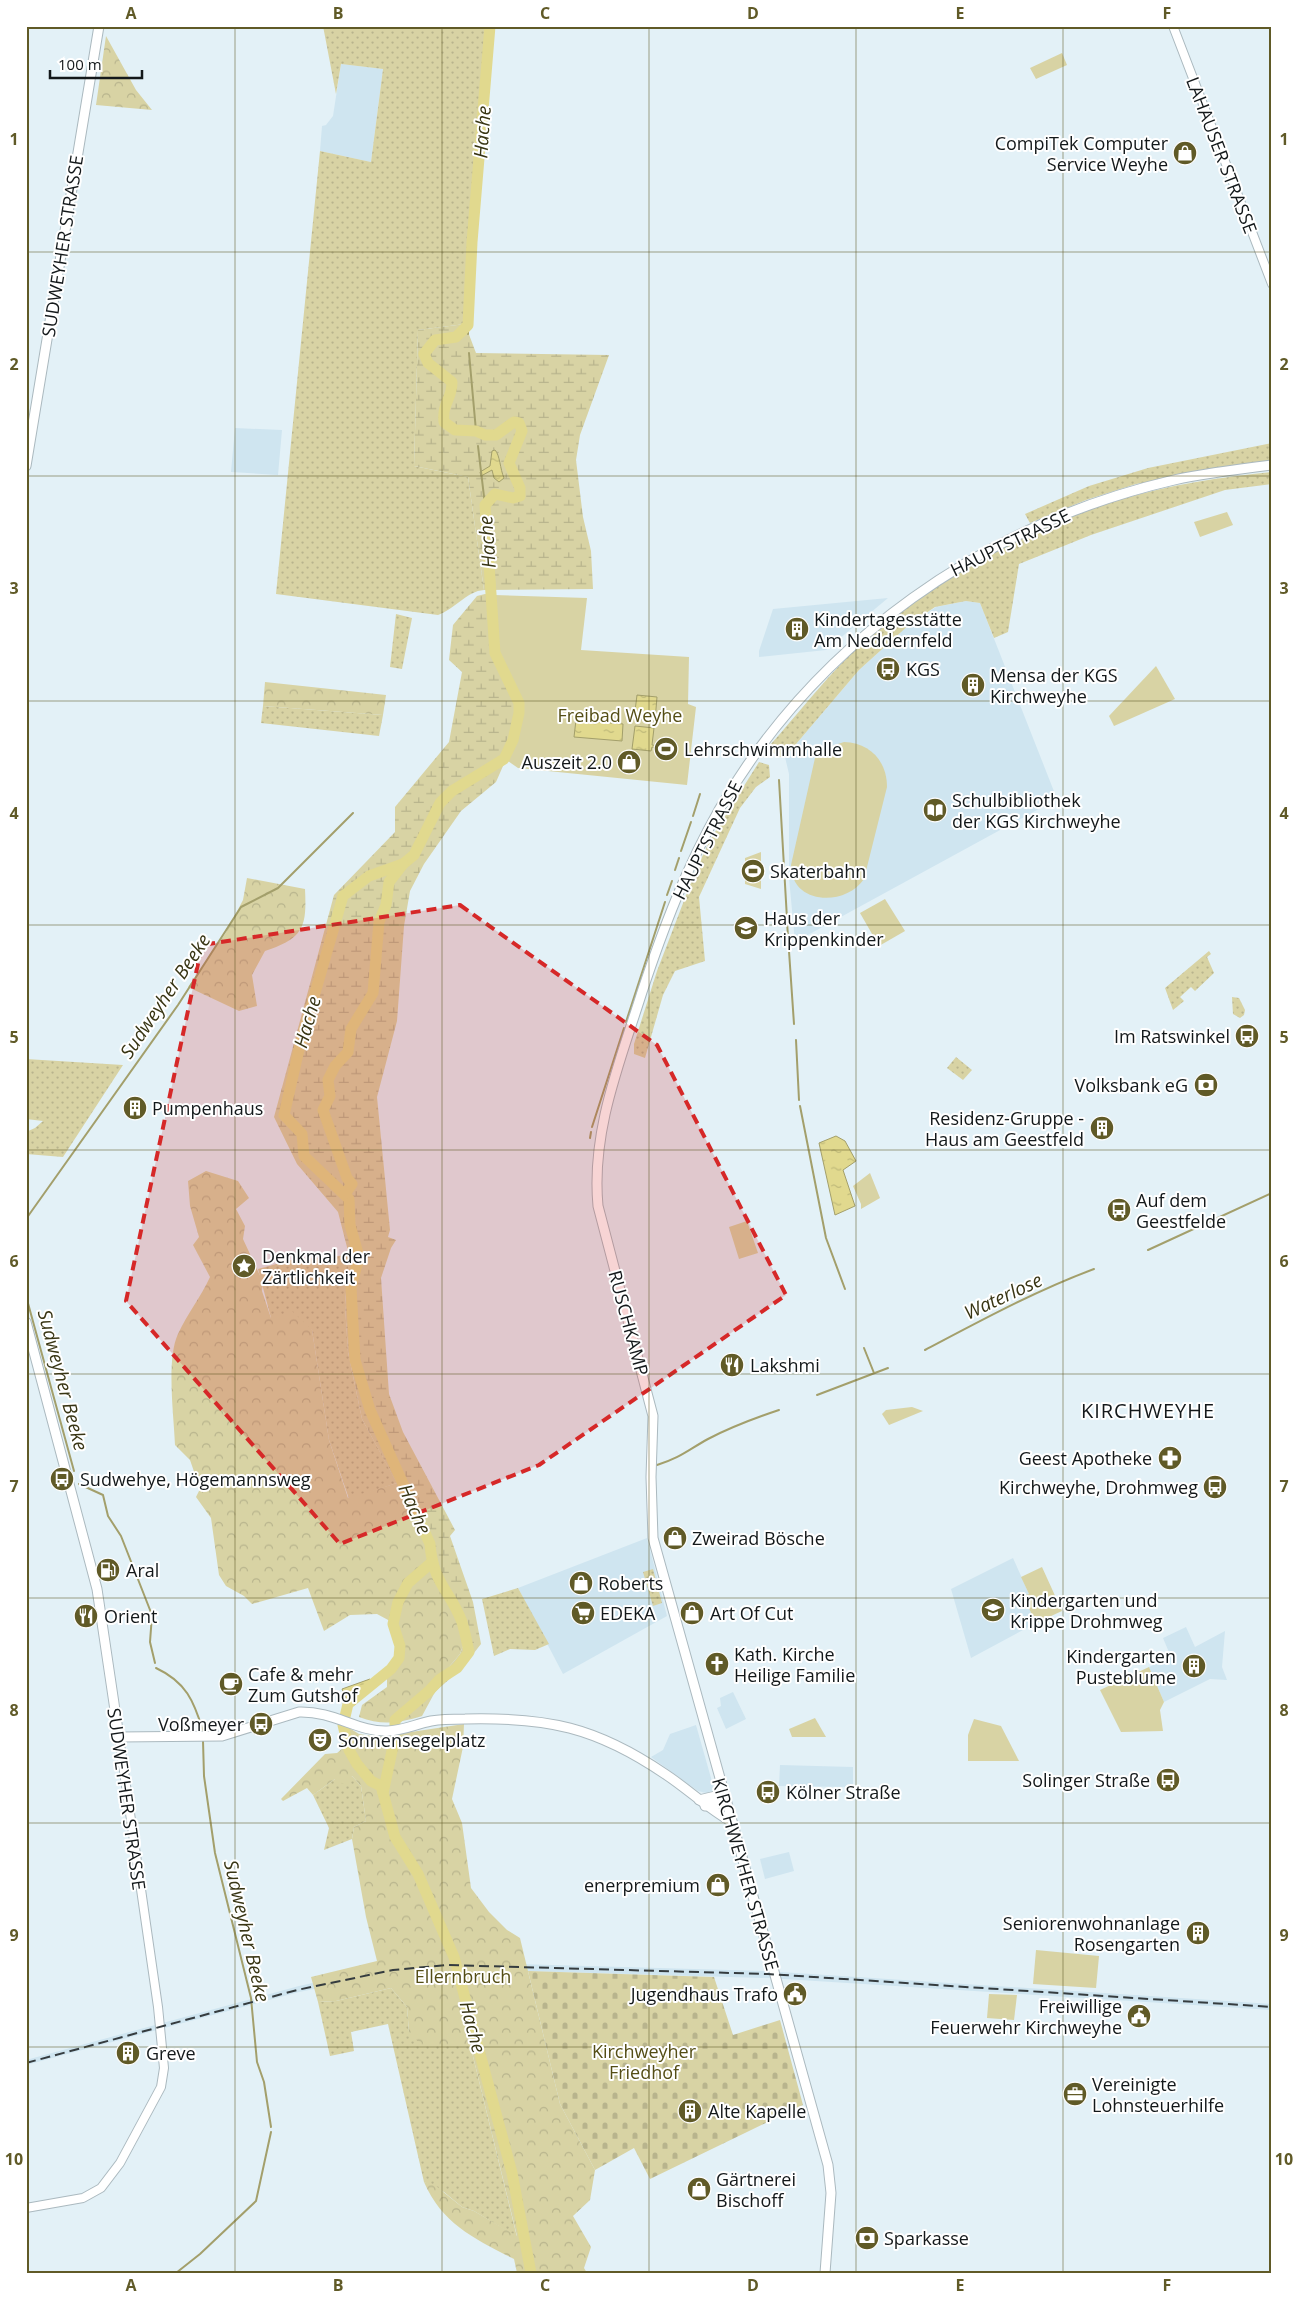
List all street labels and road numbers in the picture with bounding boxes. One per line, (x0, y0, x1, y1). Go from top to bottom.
street label: LAHAUSER STRASSE (1181, 73, 1263, 237)
street label: SUDWEYHER STRASSE (36, 153, 88, 339)
street label: HAUPTSTRASSE (946, 503, 1074, 581)
street label: HAUPTSTRASSE (667, 776, 747, 904)
street label: RUSCHKAMP (603, 1268, 655, 1378)
street label: SUDWEYHER STRASSE (102, 1706, 152, 1892)
street label: KIRCHWEYHER STRASSE (707, 1775, 785, 1973)

